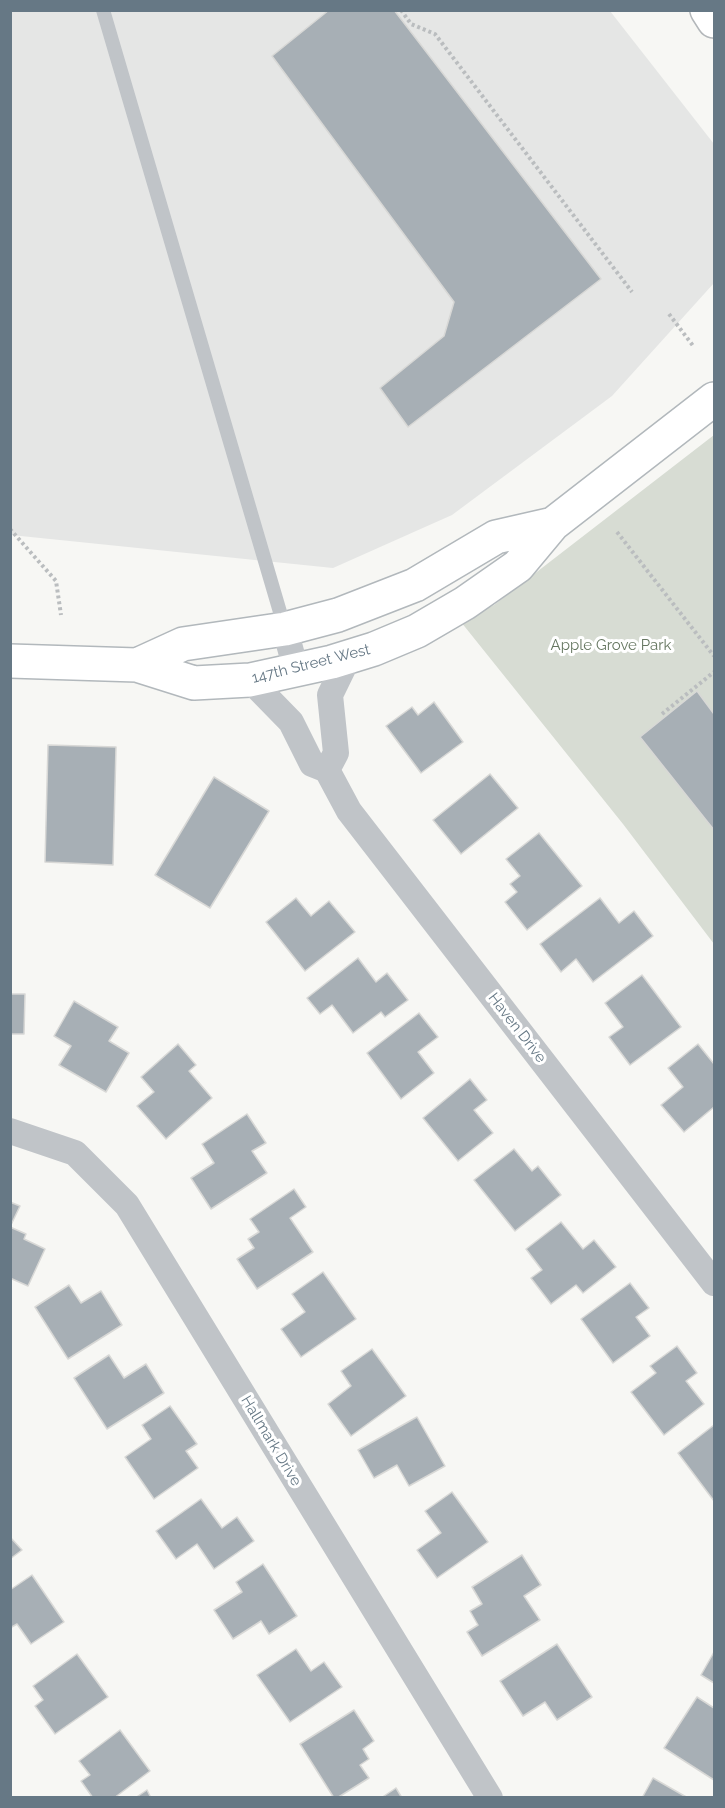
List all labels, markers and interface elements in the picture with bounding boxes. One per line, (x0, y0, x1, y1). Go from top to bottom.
park label: Apple Grove Park (551, 636, 671, 654)
street label: 147th Street West (250, 641, 372, 687)
street label: Haven Drive (484, 989, 550, 1067)
street label: Hallmark Drive (237, 1393, 305, 1489)

